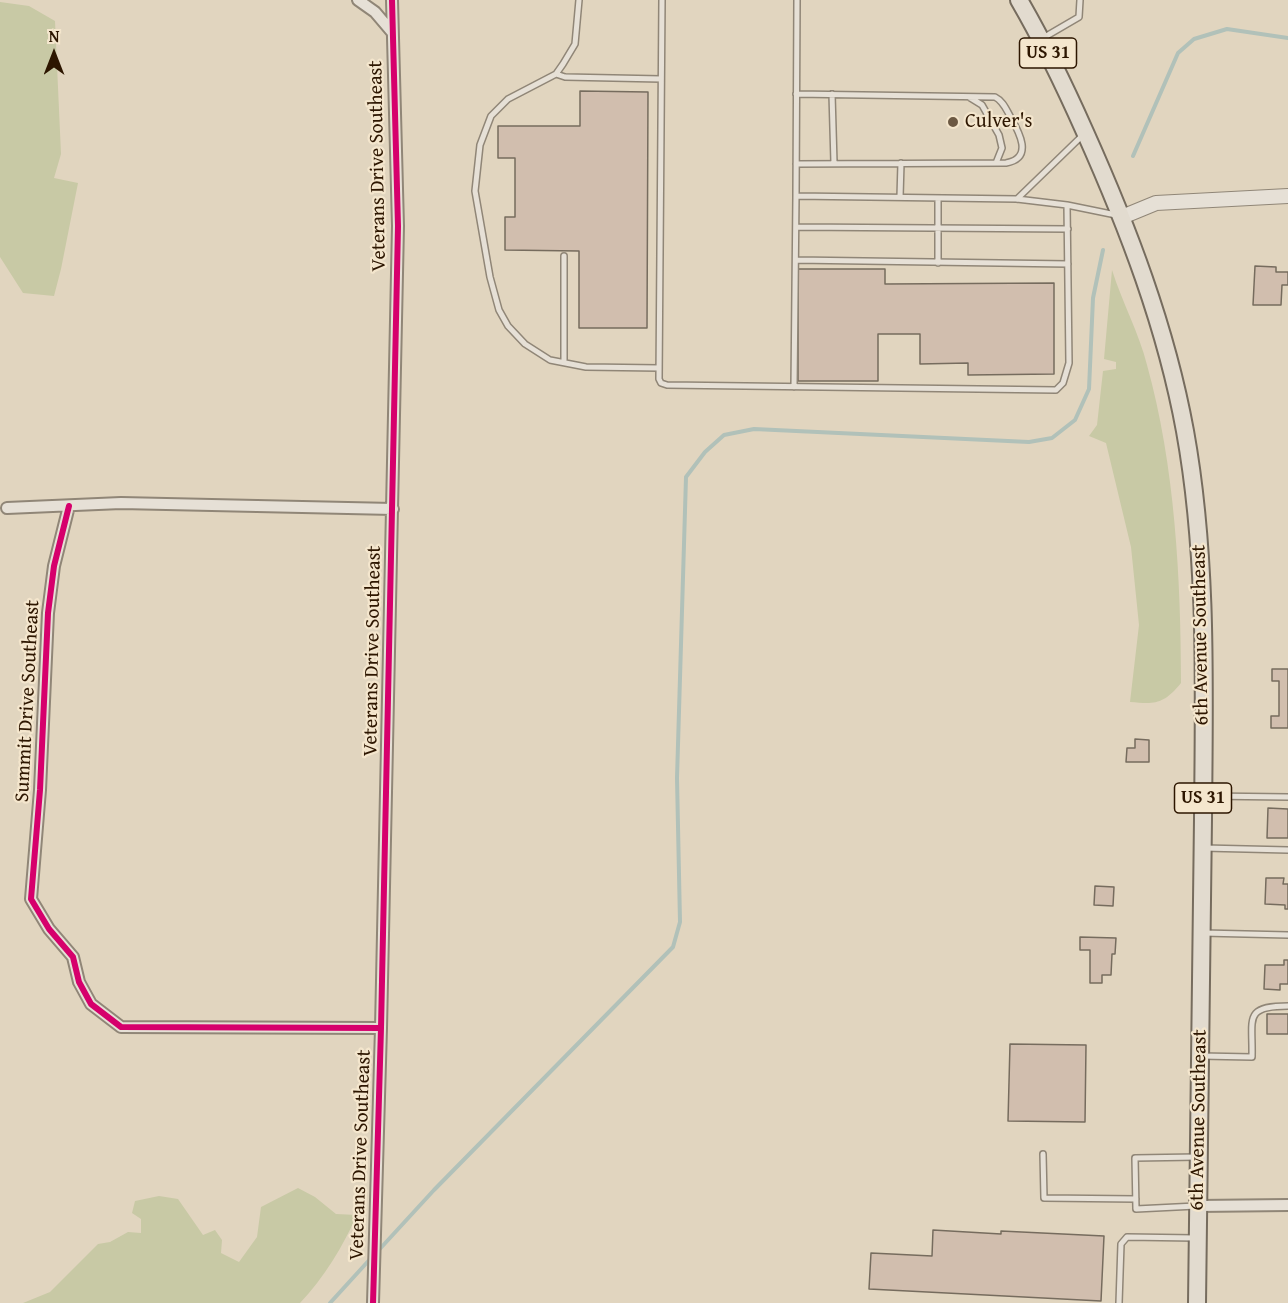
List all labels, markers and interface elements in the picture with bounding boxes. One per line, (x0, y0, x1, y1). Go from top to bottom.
north arrow (24, 24, 84, 84)
text: N (49, 24, 59, 48)
road number: US 31 (1020, 38, 1076, 68)
street label: Veterans Drive Southeast (364, 60, 392, 272)
place label: Culver's (965, 110, 1032, 134)
marker: Culver's (946, 115, 960, 129)
street label: 6th Avenue Southeast (1187, 544, 1215, 726)
street label: Veterans Drive Southeast (359, 545, 387, 757)
street label: Summit Drive Southeast (11, 599, 45, 803)
road number: US 31 (1174, 783, 1232, 813)
street label: 6th Avenue Southeast (1185, 1029, 1213, 1211)
street label: Veterans Drive Southeast (345, 1049, 377, 1261)

